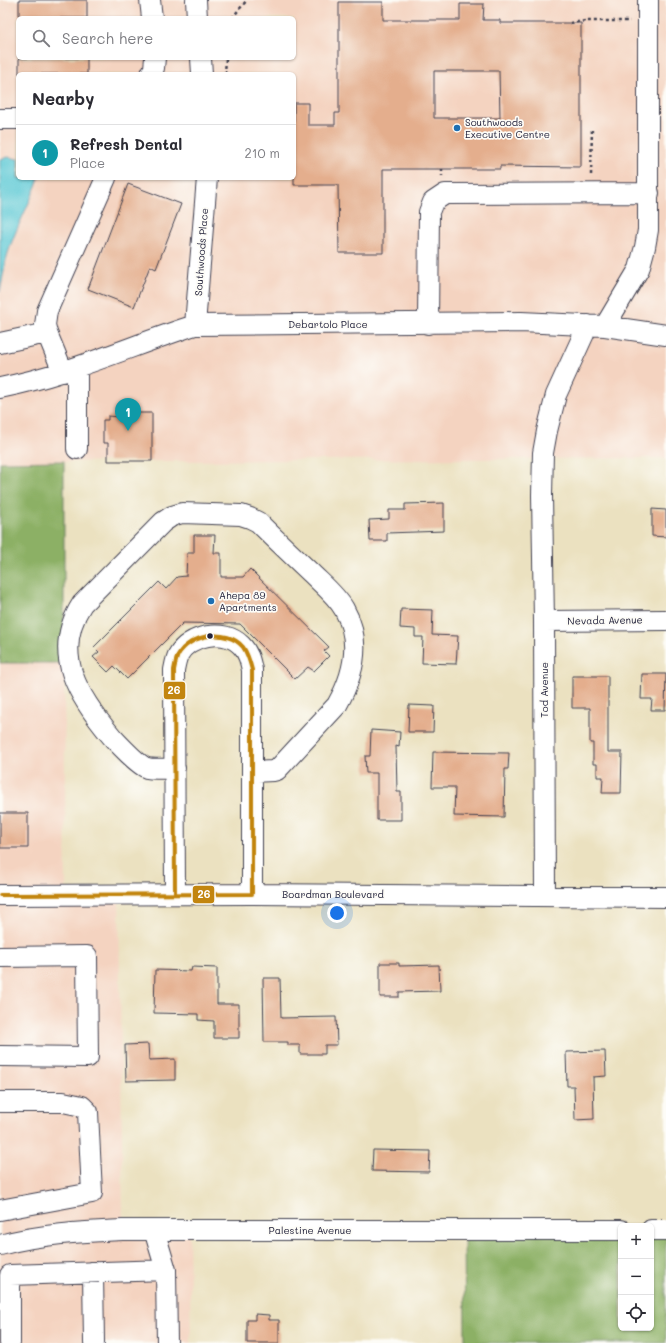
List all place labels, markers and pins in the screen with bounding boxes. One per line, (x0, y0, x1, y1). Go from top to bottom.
place label: Southwoods Executive Centre (465, 115, 550, 141)
marker: Southwoods Executive Centre (452, 123, 462, 133)
pin: 1 (115, 398, 141, 431)
place label: Ahepa 89 Apartments (219, 588, 277, 614)
marker: Ahepa 89 Apartments (206, 596, 216, 606)
unlabelled marker (205, 631, 215, 641)

